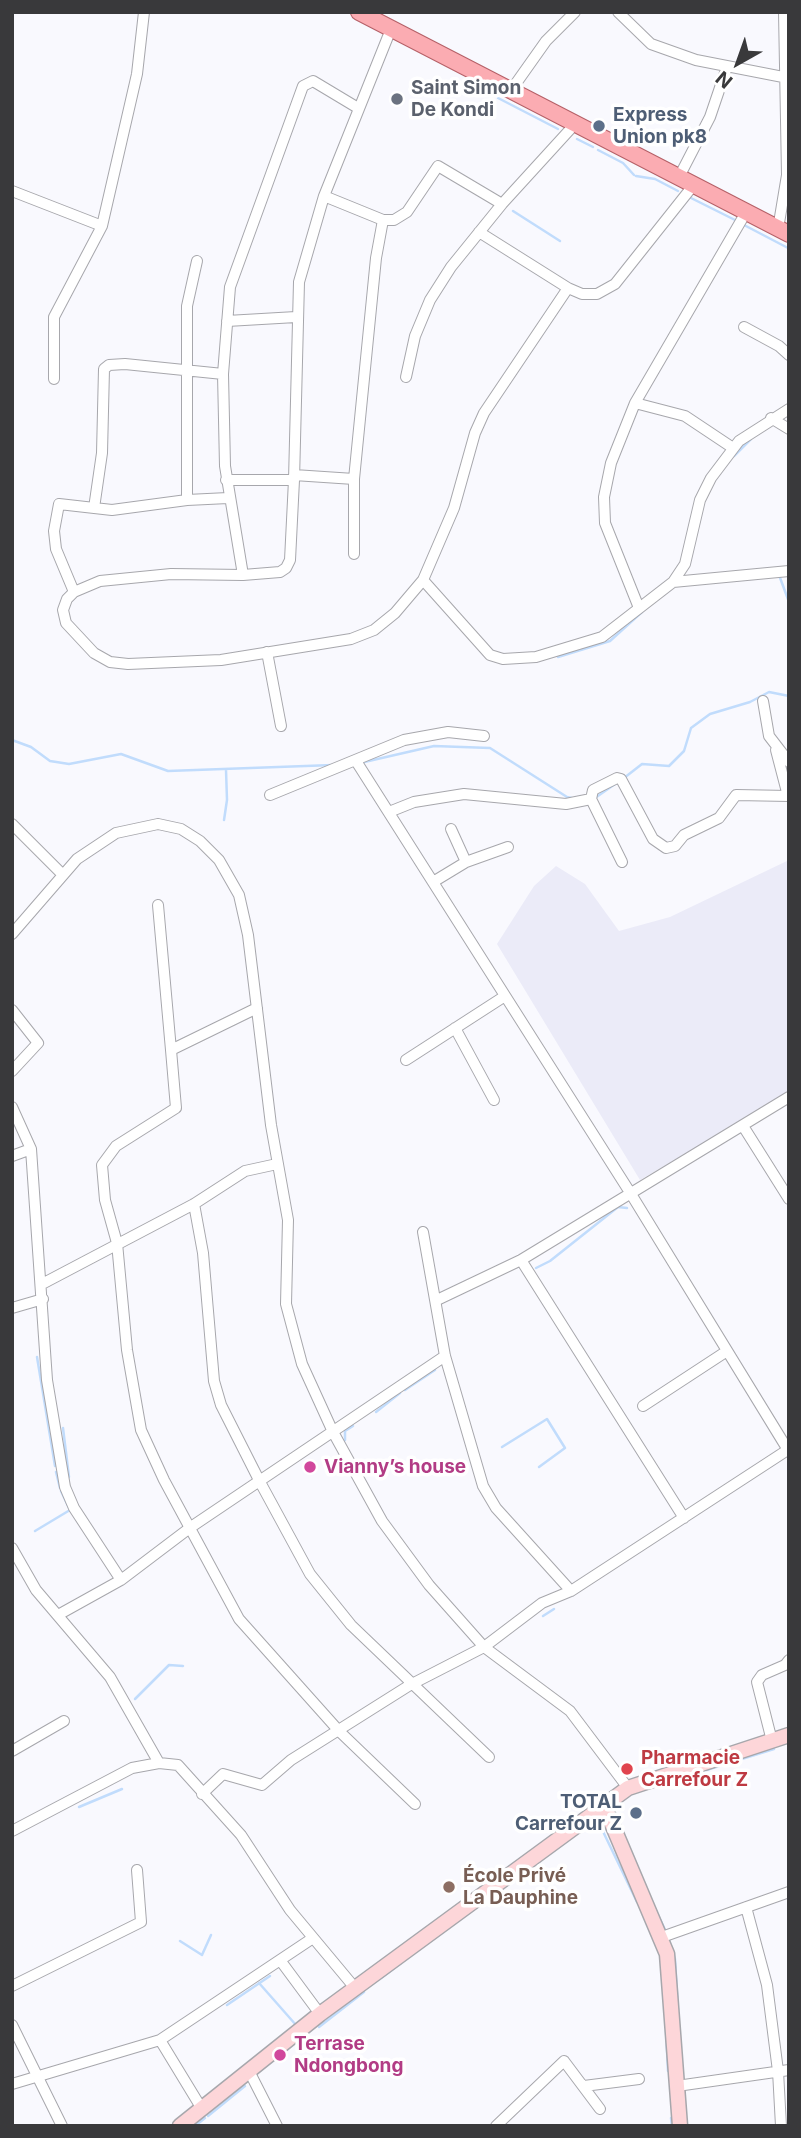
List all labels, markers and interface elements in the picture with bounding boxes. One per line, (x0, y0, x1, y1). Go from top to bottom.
north arrow (703, 28, 773, 98)
text: N (711, 66, 737, 93)
place label: Saint Simon De Kondi (411, 77, 521, 121)
marker: Saint Simon De Kondi (389, 91, 405, 107)
place label: Express Union pk8 (613, 104, 707, 148)
marker: Express Union pk8 (591, 118, 607, 134)
place label: Vianny’s house (324, 1456, 466, 1478)
marker: Vianny’s house (302, 1459, 318, 1475)
place label: Pharmacie Carrefour Z (641, 1747, 748, 1791)
marker: Pharmacie Carrefour Z (619, 1761, 635, 1777)
place label: TOTAL Carrefour Z (515, 1791, 622, 1835)
marker: TOTAL Carrefour Z (628, 1805, 644, 1821)
place label: École Privé La Dauphine (463, 1865, 578, 1909)
marker: École Privé La Dauphine (441, 1879, 457, 1895)
place label: Terrase Ndongbong (294, 2033, 403, 2077)
marker: Terrase Ndongbong (272, 2047, 288, 2063)

